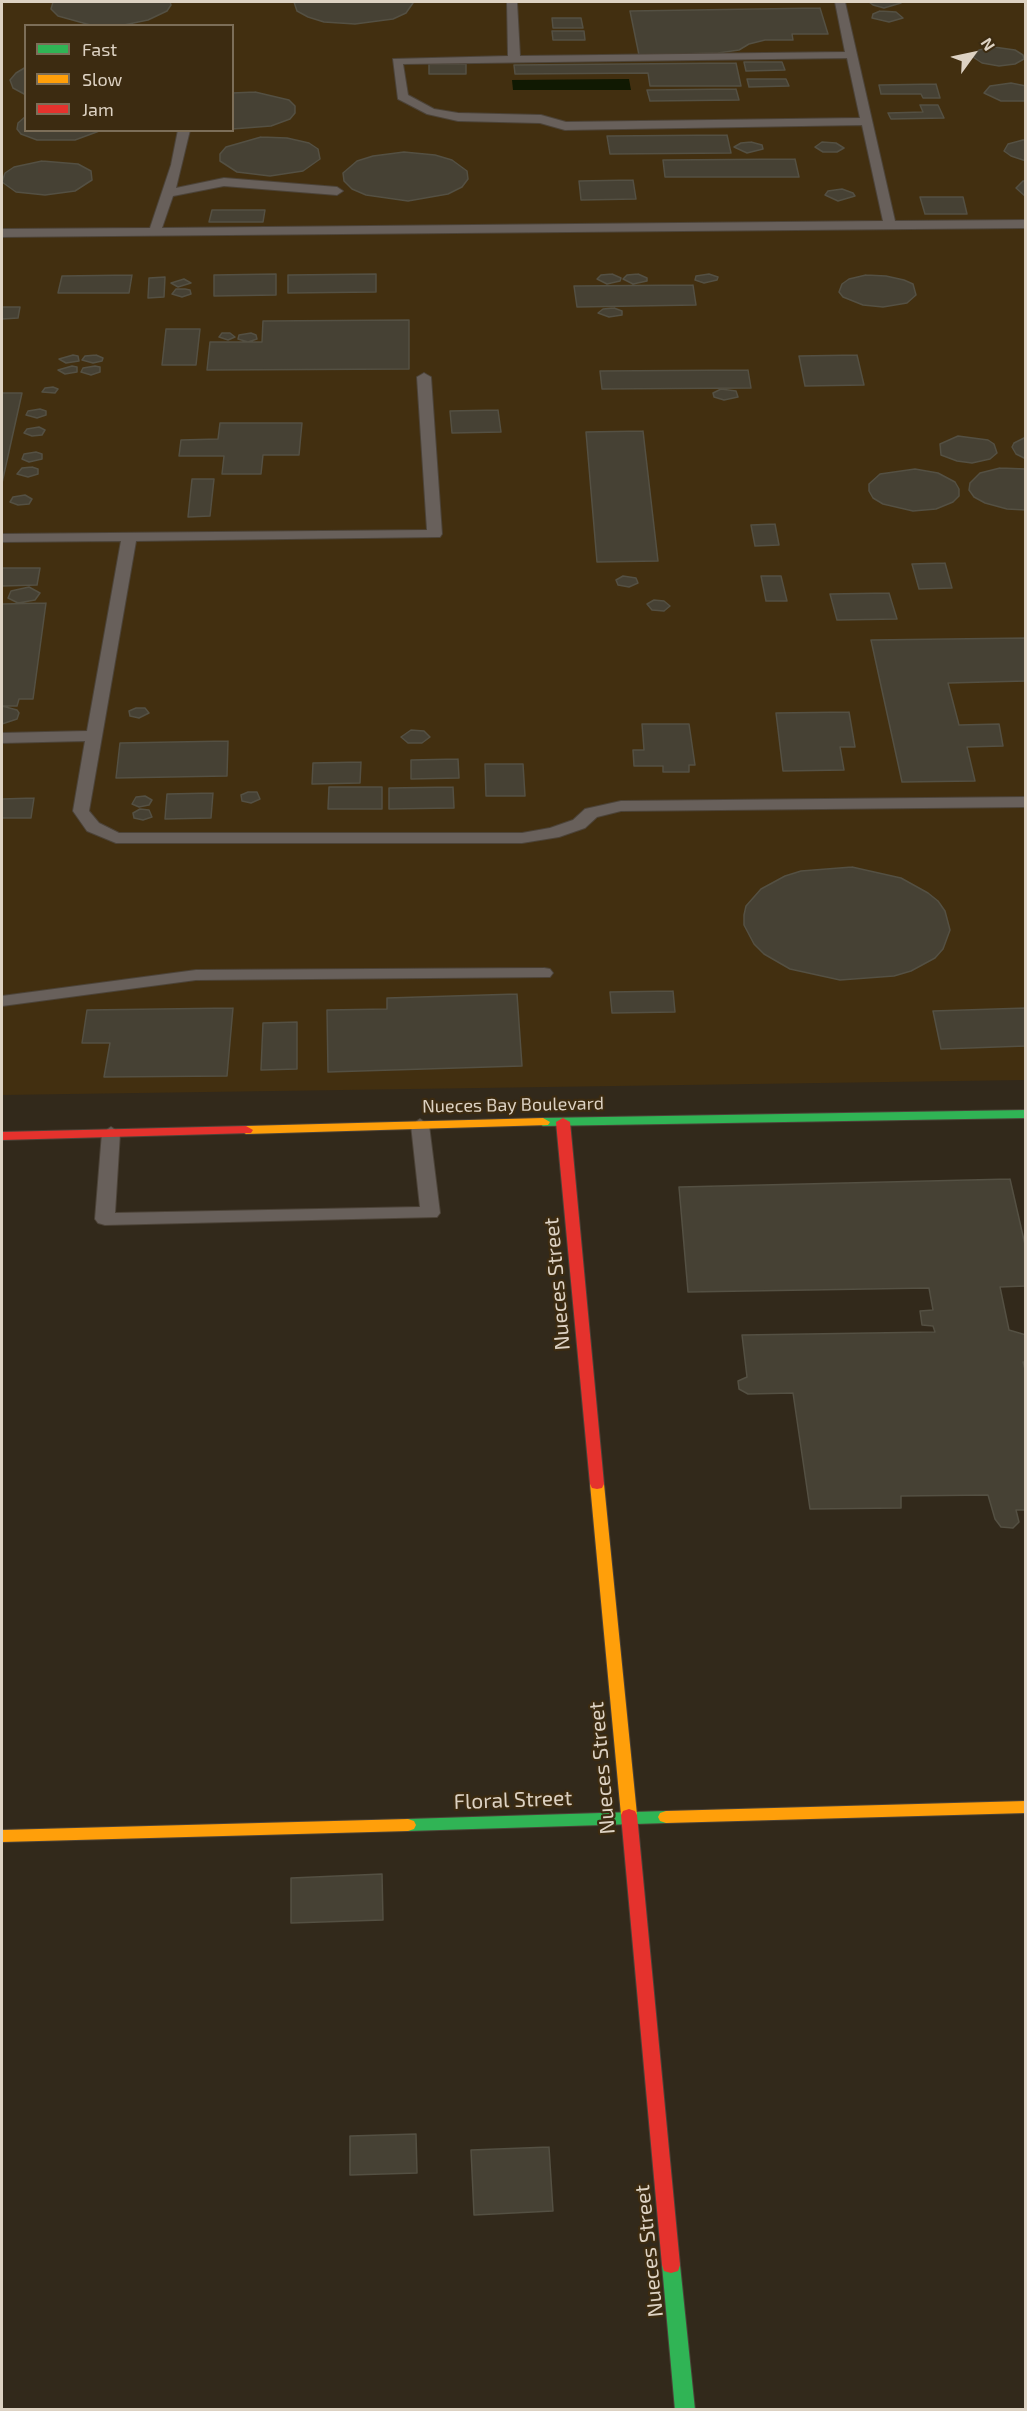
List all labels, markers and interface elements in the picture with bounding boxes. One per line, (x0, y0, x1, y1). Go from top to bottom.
legend (24, 24, 234, 132)
north arrow (943, 24, 1003, 84)
text: N (977, 34, 1000, 54)
text: Fast (82, 38, 117, 60)
text: Slow (82, 68, 122, 90)
text: Jam (82, 98, 114, 120)
street label: Nueces Bay Boulevard (422, 1093, 604, 1117)
street label: Nueces Street (539, 1217, 575, 1351)
street label: Nueces Street (584, 1701, 620, 1835)
street label: Floral Street (453, 1785, 573, 1815)
street label: Nueces Street (630, 2183, 668, 2319)

